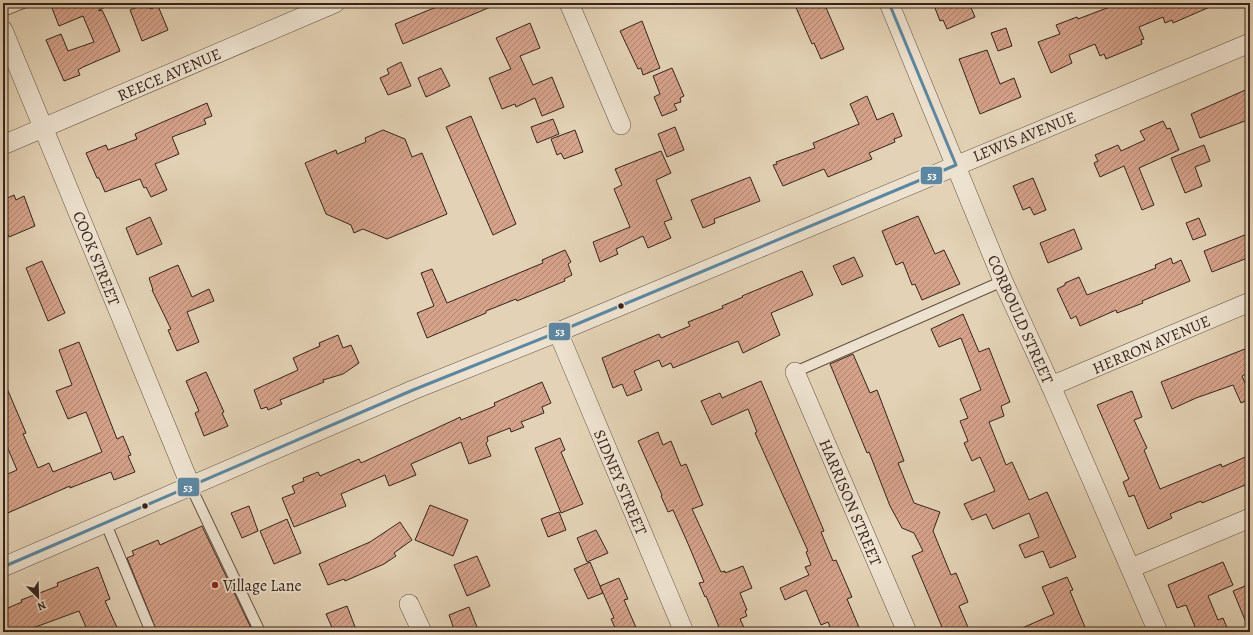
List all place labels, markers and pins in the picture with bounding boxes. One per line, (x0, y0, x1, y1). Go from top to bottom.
unlabelled marker (616, 301, 626, 311)
unlabelled marker (140, 501, 150, 511)
place label: Village Lane (222, 575, 302, 597)
marker: Village Lane (210, 580, 220, 590)

